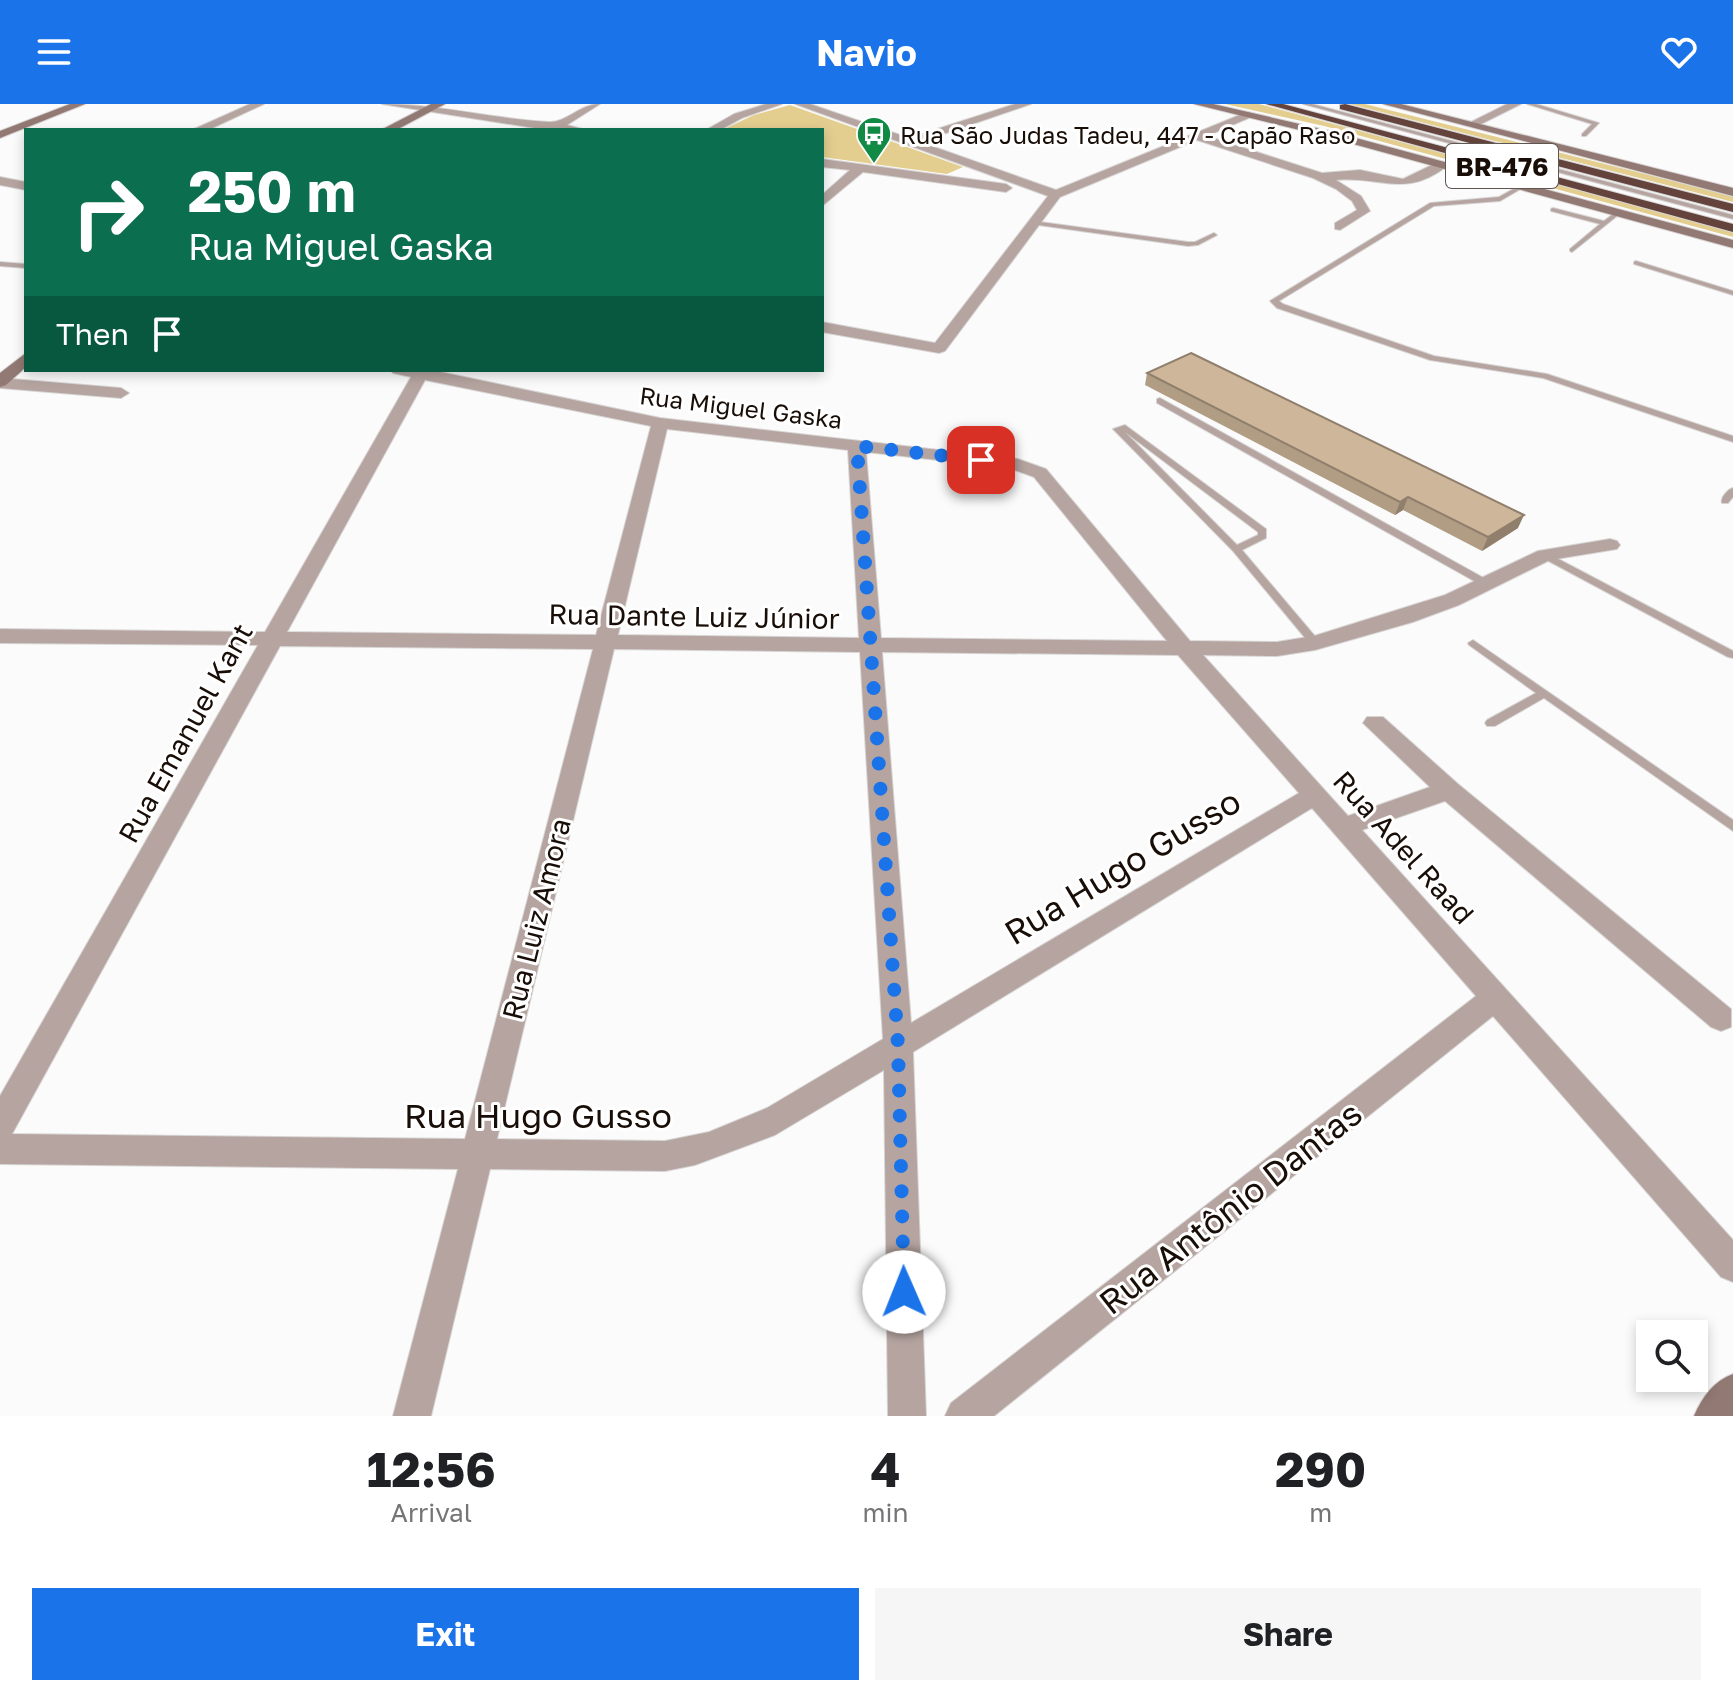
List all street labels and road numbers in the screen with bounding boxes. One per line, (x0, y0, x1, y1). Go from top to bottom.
road number: BR-476 (1446, 144, 1558, 188)
street label: Rua Miguel Gaska (638, 380, 844, 434)
street label: Rua Dante Luiz Júnior (548, 597, 840, 635)
street label: Rua Emanuel Kant (111, 618, 259, 848)
street label: Rua Adel Raad (1327, 764, 1481, 930)
street label: Rua Hugo Gusso (997, 780, 1247, 952)
street label: Rua Luiz Amora (495, 815, 577, 1023)
street label: Rua Antônio Dantas (1091, 1092, 1369, 1322)
street label: Rua Hugo Gusso (404, 1095, 672, 1135)

